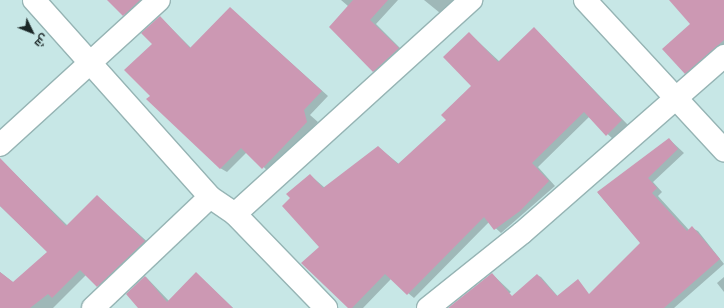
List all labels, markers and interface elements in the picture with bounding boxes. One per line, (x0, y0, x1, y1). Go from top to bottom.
north arrow (12, 12, 52, 52)
text: ش (32, 32, 50, 49)

